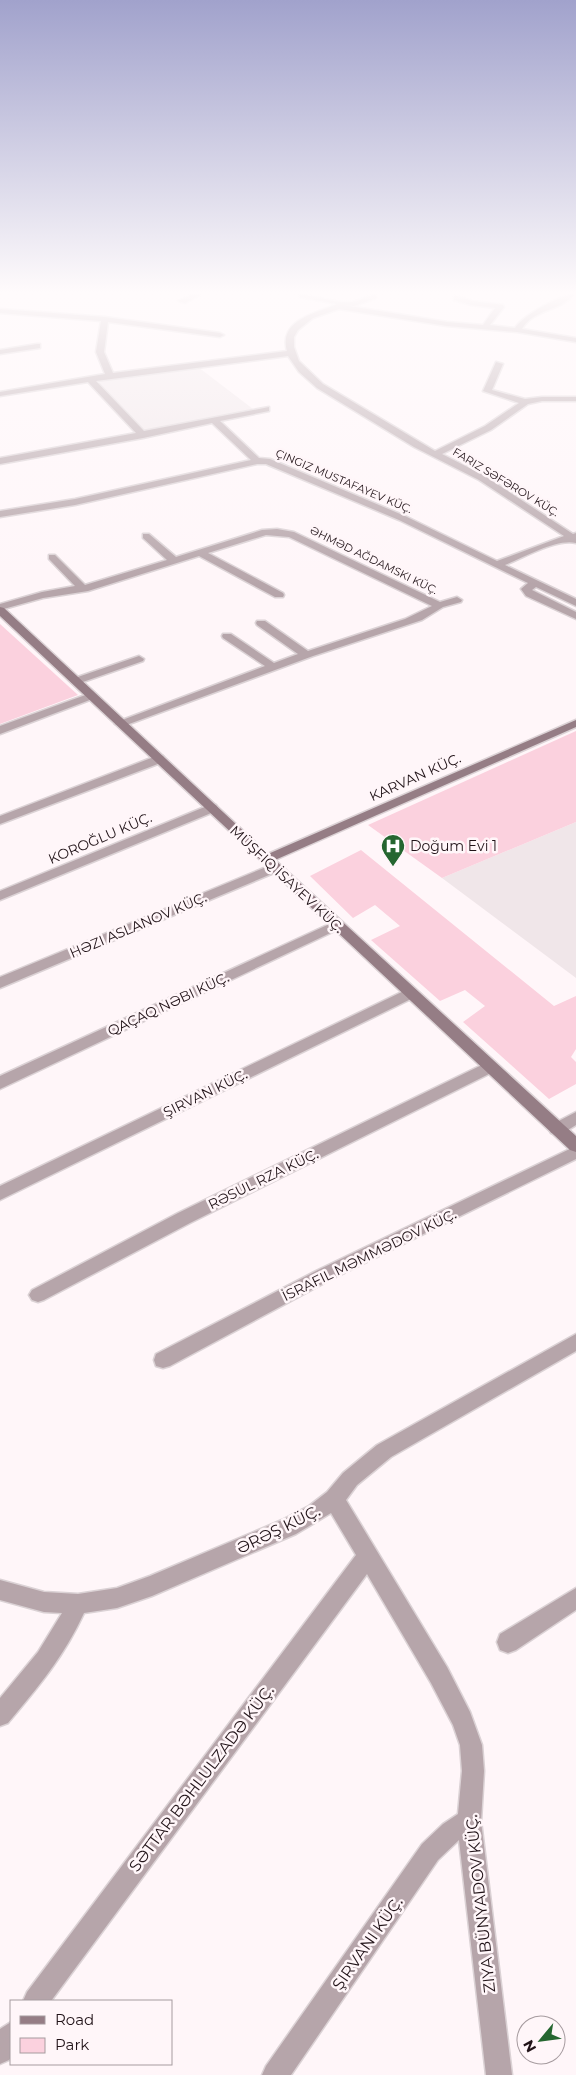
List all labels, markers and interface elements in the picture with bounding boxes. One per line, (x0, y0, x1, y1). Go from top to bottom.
street label: FARIZ SƏFƏROV KÜÇ. (450, 445, 562, 519)
street label: ÇINGIZ MUSTAFAYEV KÜÇ. (274, 446, 414, 516)
street label: ƏHMƏD AĞDAMSKI KÜÇ. (308, 523, 440, 597)
street label: KARVAN KÜÇ. (367, 749, 463, 805)
street label: KOROĞLU KÜÇ. (46, 808, 154, 868)
street label: MÜŞFIQ İSAYEV KÜÇ. (226, 822, 348, 936)
hospital icon: Doğum Evi 1 (380, 833, 406, 867)
place label: Doğum Evi 1 (410, 837, 497, 855)
street label: HƏZI ASLANOV KÜÇ. (67, 888, 209, 962)
street label: QAÇAQ NƏBI KÜÇ. (104, 968, 232, 1040)
street label: ŞIRVAN KÜÇ. (160, 1065, 250, 1121)
street label: RƏSUL RZA KÜÇ. (205, 1145, 321, 1213)
street label: İSRAFIL MƏMMƏDOV KÜÇ. (279, 1205, 459, 1305)
street label: ƏRƏŞ KÜÇ. (233, 1500, 323, 1558)
street label: SƏTTAR BƏHLULZADƏ KÜÇ. (124, 1681, 278, 1875)
street label: ZIYA BÜNYADOV KÜÇ. (461, 1814, 499, 1994)
street label: ŞIRVANI KÜÇ. (327, 1893, 407, 1993)
legend (10, 2000, 172, 2065)
text: Road (55, 2010, 94, 2029)
north arrow (516, 2015, 566, 2065)
text: Park (55, 2035, 89, 2054)
text: N (519, 2037, 540, 2056)

